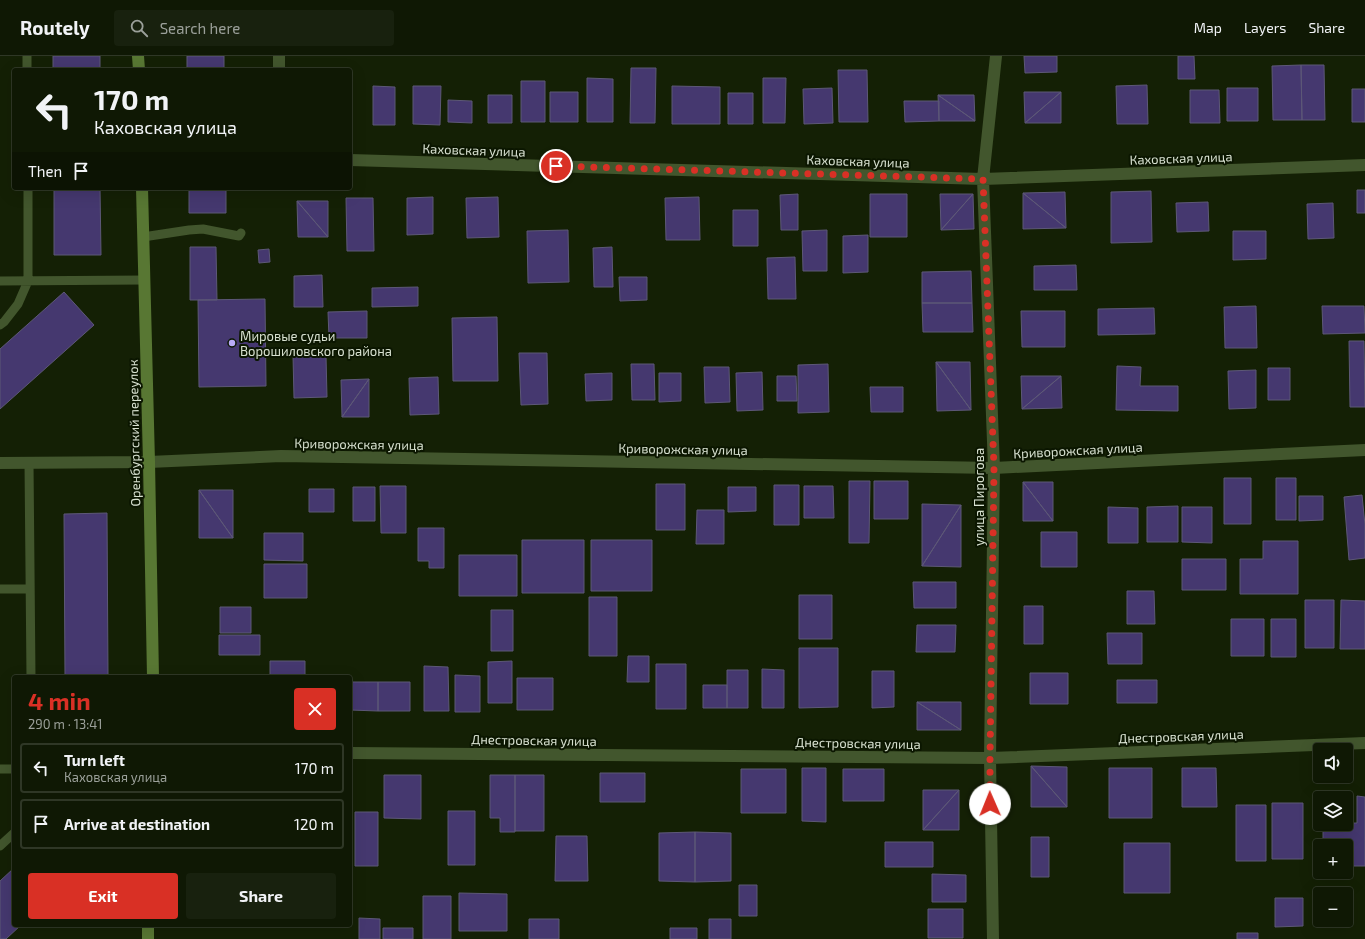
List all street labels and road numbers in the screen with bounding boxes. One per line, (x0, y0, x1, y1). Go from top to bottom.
street label: Каховская улица (422, 140, 526, 160)
street label: Каховская улица (1129, 148, 1233, 168)
street label: Каховская улица (806, 151, 910, 171)
street label: Оренбургский переулок (125, 359, 143, 507)
street label: Криворожская улица (294, 435, 424, 453)
street label: Криворожская улица (1013, 439, 1143, 461)
street label: Криворожская улица (618, 440, 748, 458)
street label: улица Пирогова (971, 448, 987, 546)
street label: Днестровская улица (1118, 726, 1244, 746)
street label: Днестровская улица (471, 731, 597, 749)
street label: Днестровская улица (795, 734, 921, 752)

